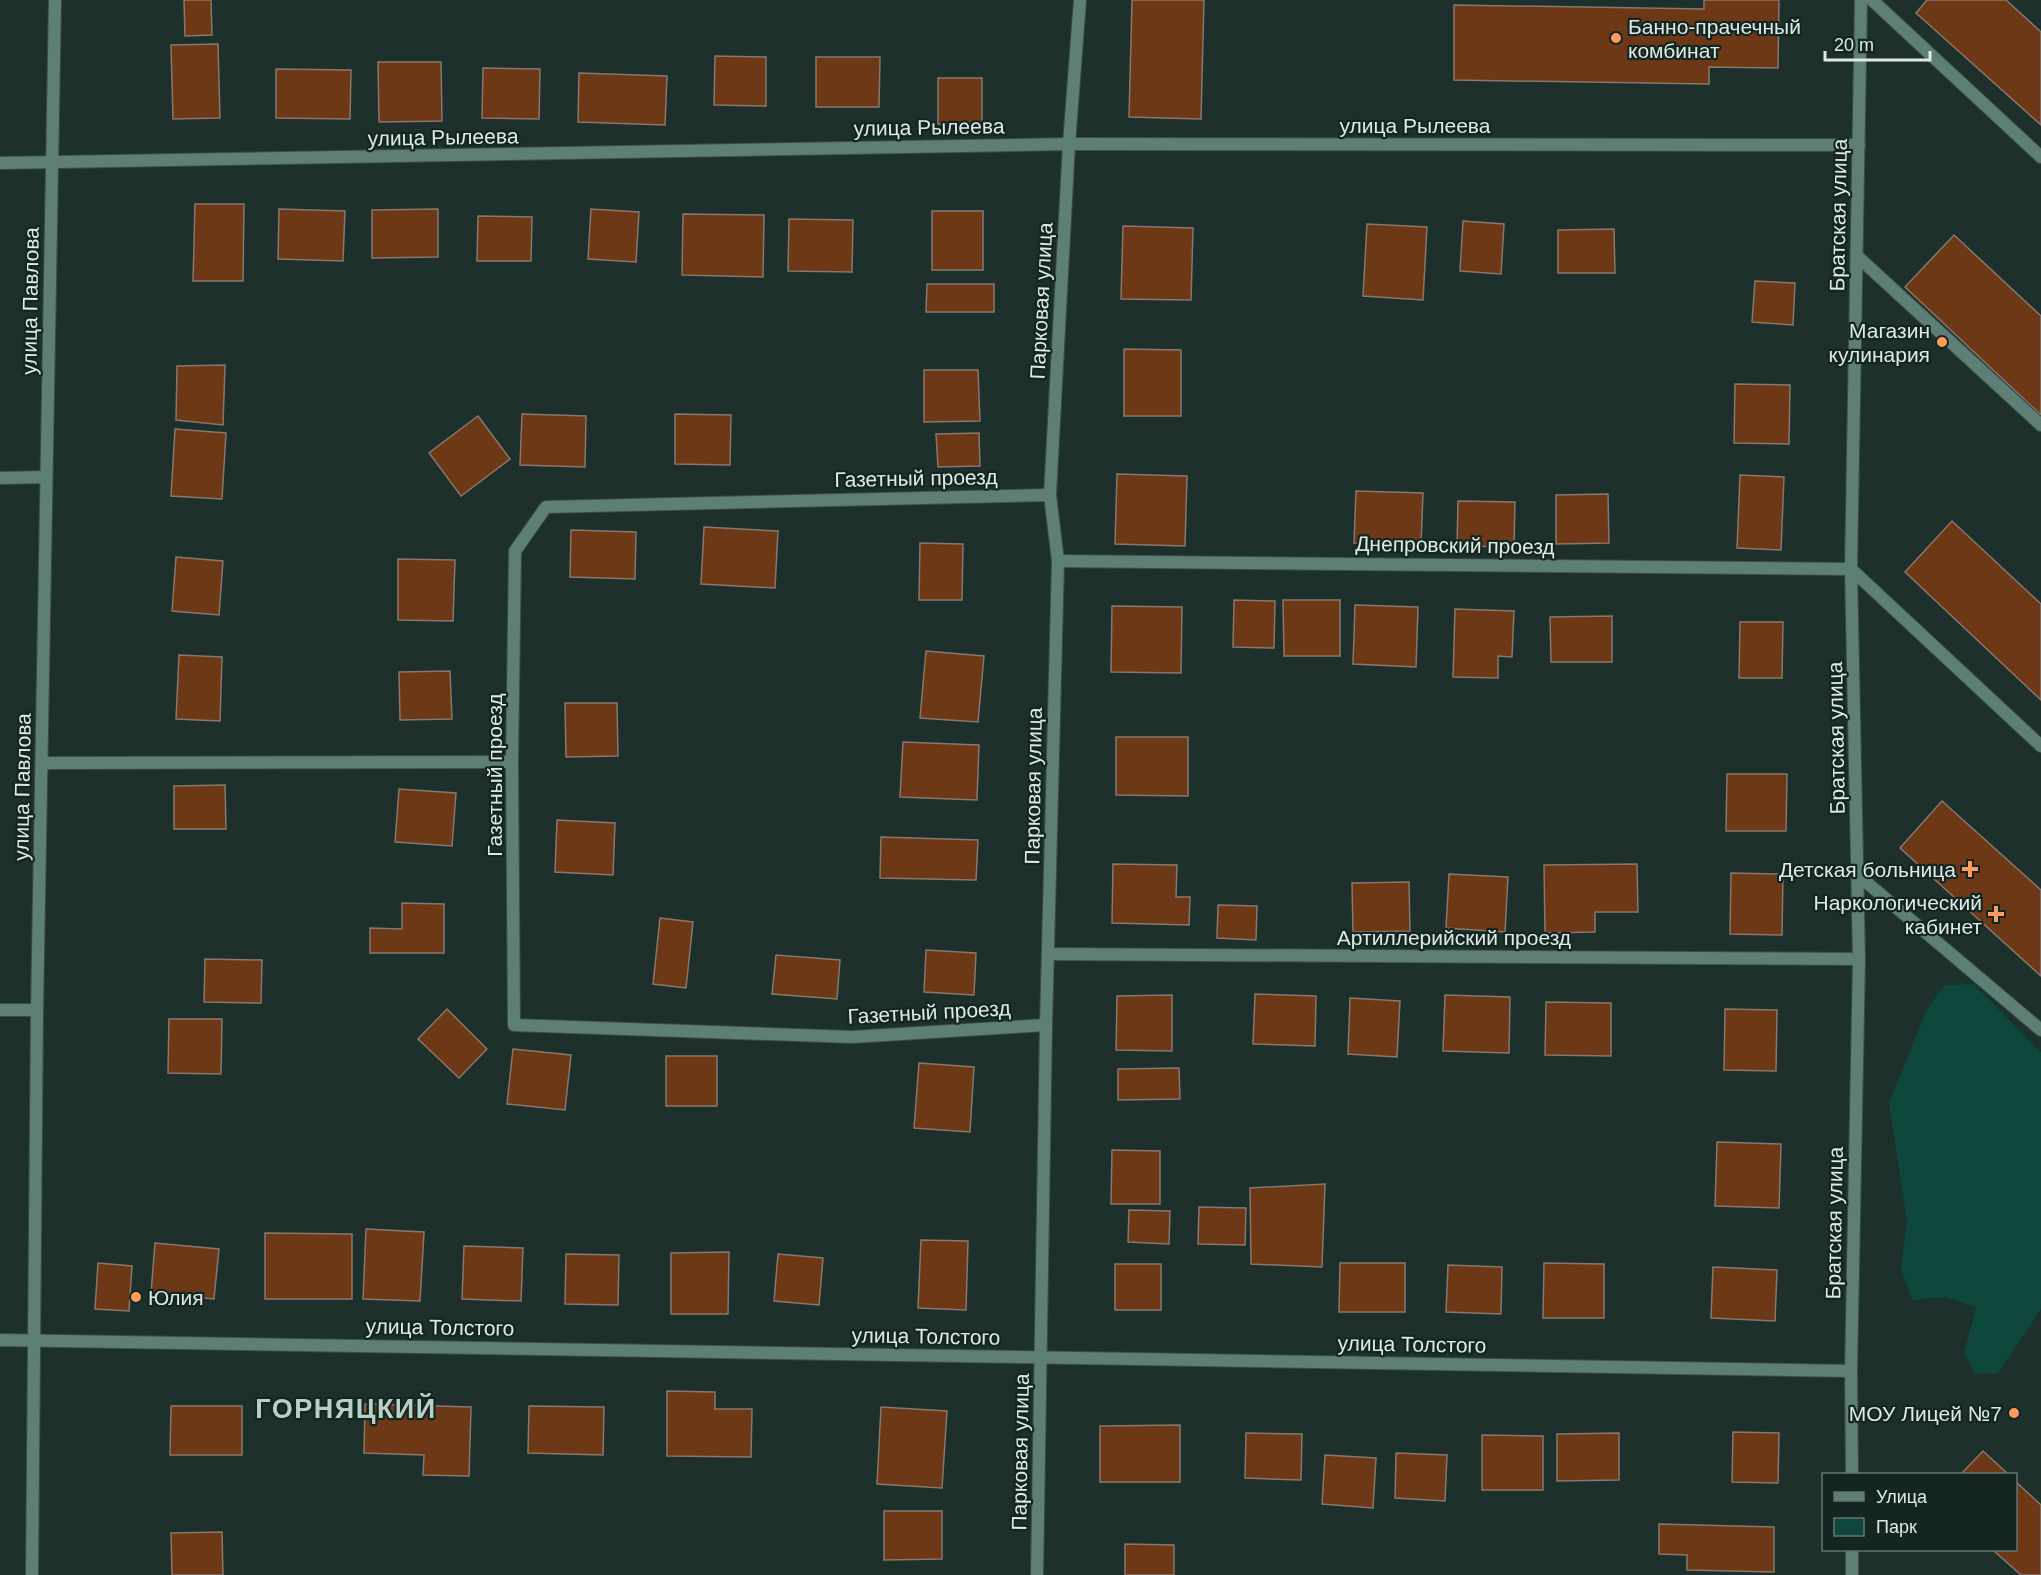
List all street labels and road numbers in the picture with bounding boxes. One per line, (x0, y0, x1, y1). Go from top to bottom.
street label: улица Рылеева (853, 114, 1005, 140)
street label: улица Рылеева (1340, 114, 1491, 137)
street label: улица Рылеева (367, 124, 519, 150)
street label: Братская улица (1825, 138, 1851, 292)
street label: Парковая улица (1025, 222, 1057, 380)
street label: улица Павлова (17, 227, 43, 375)
street label: Газетный проезд (834, 465, 998, 491)
street label: Днепровский проезд (1355, 532, 1555, 558)
street label: Братская улица (1823, 661, 1849, 815)
street label: Газетный проезд (483, 693, 506, 857)
street label: Парковая улица (1020, 707, 1046, 865)
street label: улица Павлова (9, 713, 35, 861)
street label: Артиллерийский проезд (1337, 926, 1571, 949)
street label: Газетный проезд (847, 996, 1011, 1028)
street label: Братская улица (1821, 1146, 1847, 1300)
street label: улица Толстого (365, 1314, 515, 1340)
street label: улица Толстого (851, 1323, 1001, 1349)
street label: улица Толстого (1337, 1331, 1487, 1357)
street label: Парковая улица (1007, 1373, 1033, 1531)

